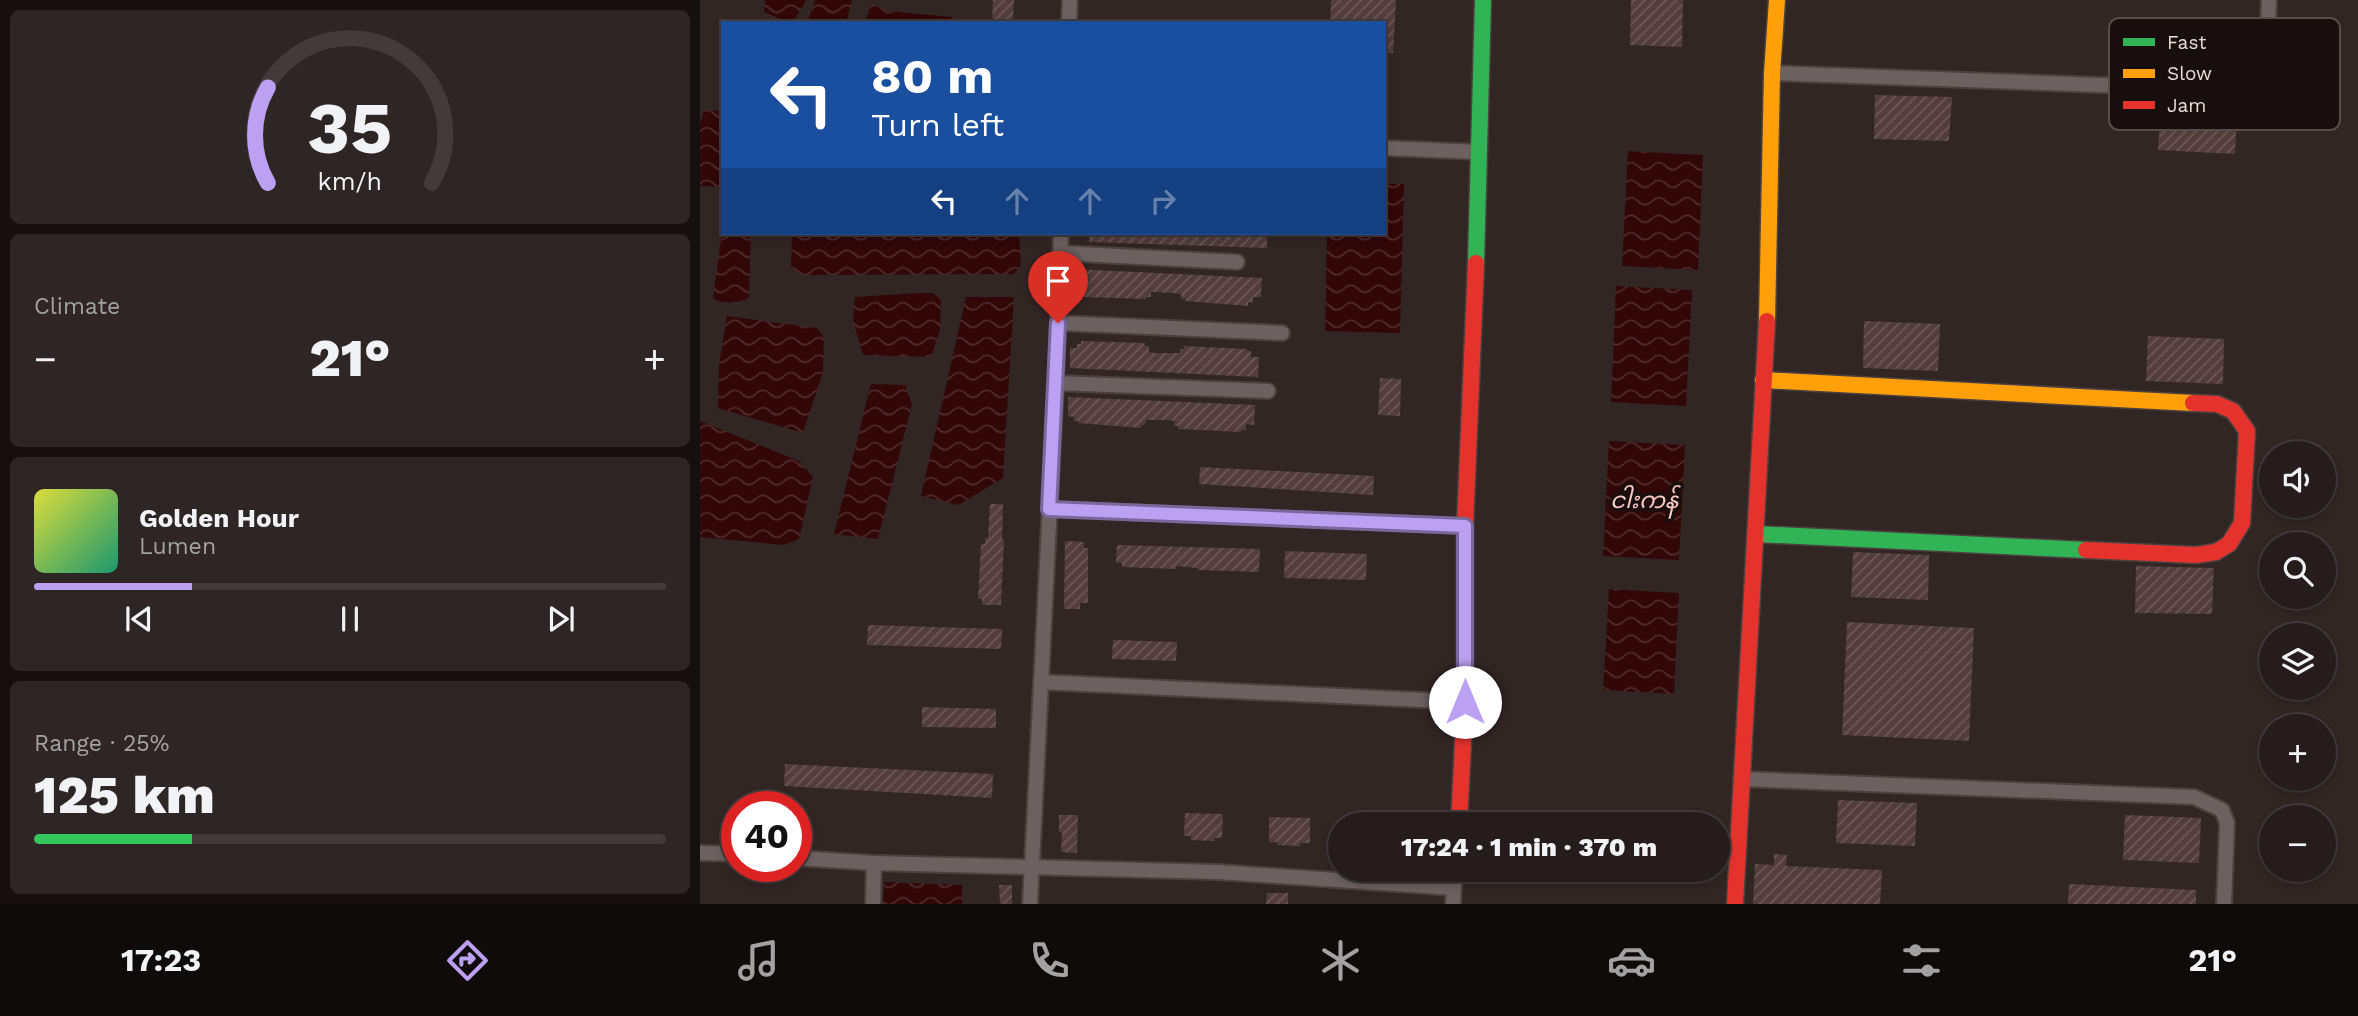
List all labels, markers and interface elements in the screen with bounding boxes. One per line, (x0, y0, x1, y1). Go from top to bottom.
legend (2109, 18, 2340, 130)
text: Fast (2167, 31, 2206, 54)
text: 80 m (871, 47, 993, 105)
icon: left (756, 49, 847, 140)
text: Slow (2167, 62, 2212, 85)
text: 35 (307, 85, 393, 171)
text: Jam (2167, 94, 2206, 117)
text: Turn left (871, 106, 1004, 144)
text: km/h (318, 167, 382, 196)
icon: left (925, 182, 963, 220)
icon: ahead (998, 182, 1036, 220)
icon: ahead (1071, 182, 1109, 220)
icon: right (1144, 182, 1182, 220)
pin (1028, 251, 1088, 323)
icon: arrive (1039, 262, 1077, 300)
text: Climate (34, 293, 120, 320)
text: 21° (310, 328, 390, 389)
text: − (34, 337, 57, 381)
text: + (643, 337, 666, 381)
map controls (2259, 441, 2336, 882)
button: sound (2259, 441, 2336, 518)
water label: ငါးကန် (1610, 484, 1681, 519)
text: Golden Hour (139, 503, 299, 533)
button: search (2259, 532, 2336, 609)
text: Lumen (139, 533, 216, 560)
icon: previous (120, 600, 158, 638)
icon: pause (331, 600, 369, 638)
icon: next (542, 600, 580, 638)
button: layers (2259, 623, 2336, 700)
position arrow (1428, 665, 1502, 739)
button: + (2259, 714, 2336, 791)
text: Range · 25% (34, 730, 169, 757)
text: 125 km (34, 765, 215, 826)
speed limit sign: 40 (721, 791, 812, 882)
button: − (2259, 805, 2336, 882)
text: 17:24 · 1 min · 370 m (1401, 832, 1657, 862)
icon: directions (443, 936, 492, 985)
icon: music (734, 936, 783, 985)
icon: phone (1025, 936, 1074, 985)
icon: climate (1316, 936, 1365, 985)
icon: car (1607, 936, 1656, 985)
icon: filters (1897, 936, 1946, 985)
text: 17:23 (121, 941, 201, 979)
text: 21° (2188, 941, 2237, 979)

